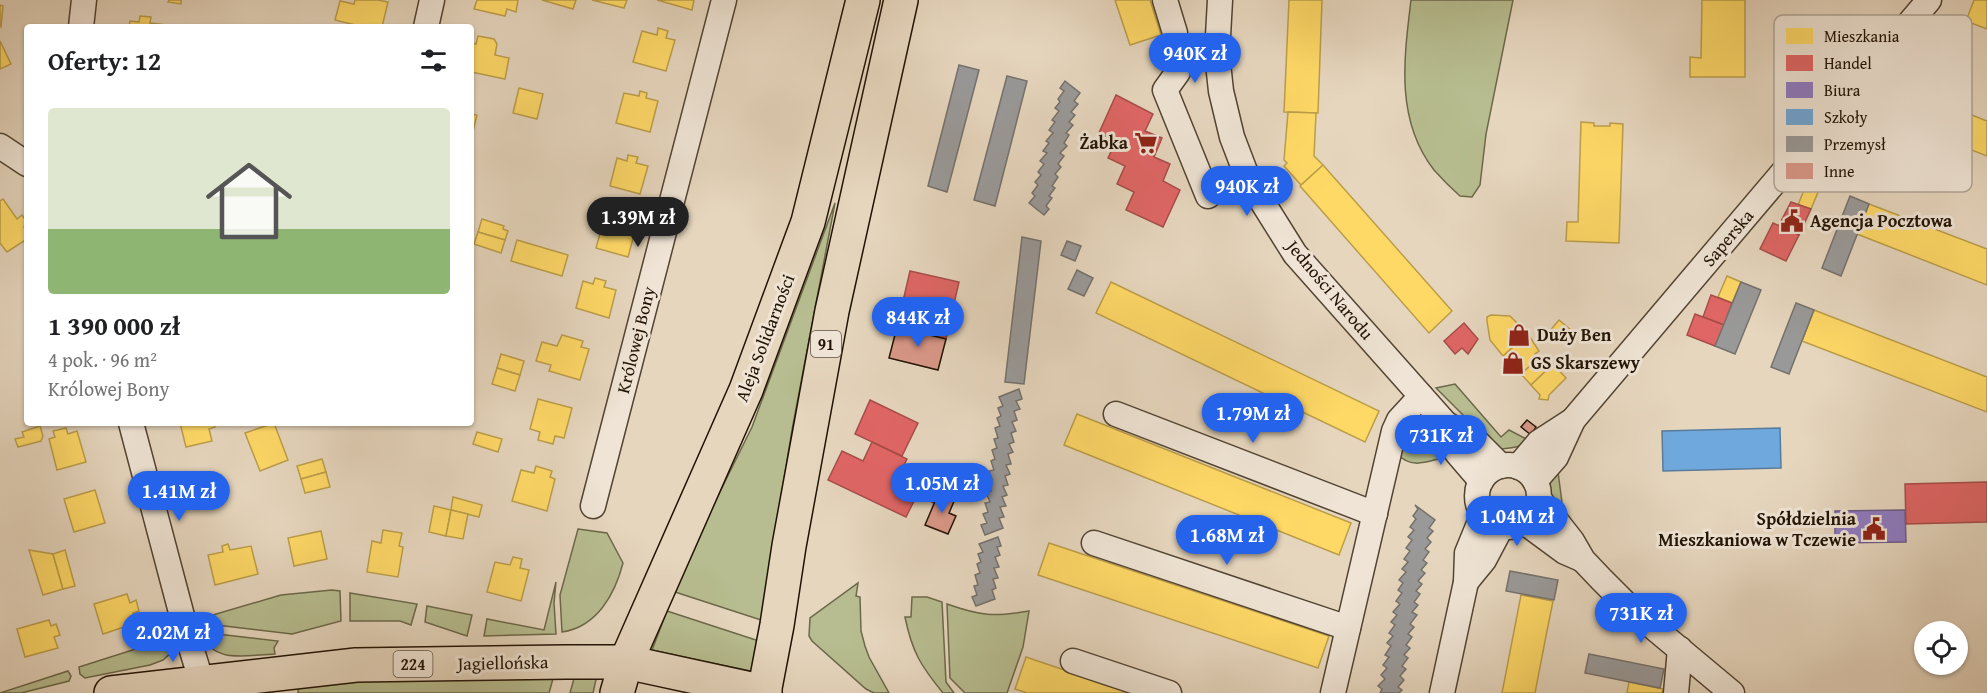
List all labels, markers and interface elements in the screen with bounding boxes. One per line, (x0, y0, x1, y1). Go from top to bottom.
legend (1774, 15, 1972, 192)
text: Mieszkania (1824, 24, 1900, 48)
pin: 940K zł (1140, 33, 1250, 84)
text: 940K zł (1163, 38, 1227, 67)
text: Oferty: 12 (48, 41, 161, 80)
icon: filters (417, 44, 450, 77)
text: Handel (1824, 51, 1872, 75)
text: Biura (1824, 78, 1861, 102)
text: Szkoły (1824, 105, 1867, 129)
place label: Żabka (1080, 129, 1129, 156)
supermarket icon: Żabka (1133, 130, 1159, 156)
text: Przemysł (1824, 132, 1886, 156)
icon: home (195, 147, 303, 255)
text: Inne (1824, 159, 1854, 183)
pin: 940K zł (1192, 166, 1302, 217)
text: 940K zł (1215, 171, 1279, 200)
pin: 1.39M zł (576, 197, 700, 248)
text: 1.39M zł (601, 202, 675, 231)
street label: Saperska (1696, 203, 1760, 272)
place label: Agencja Pocztowa (1810, 207, 1953, 234)
public building icon: Agencja Pocztowa (1779, 208, 1805, 234)
street label: Jedności Narodu (1279, 232, 1380, 346)
street label: Aleja Solidarności (728, 270, 801, 406)
street label: Królowej Bony (609, 284, 662, 396)
pin: 844K zł (863, 297, 973, 348)
text: 844K zł (886, 302, 950, 331)
text: 1 390 000 zł (48, 306, 180, 345)
place label: Duży Ben (1537, 321, 1612, 348)
shop icon: Duży Ben (1506, 322, 1532, 348)
road number: 91 (811, 331, 841, 357)
text: 4 pok. · 96 m² (48, 345, 157, 374)
place label: GS Skarszewy (1531, 349, 1641, 376)
shop icon: GS Skarszewy (1500, 350, 1526, 376)
text: Królowej Bony (48, 374, 170, 403)
pin: 1.79M zł (1191, 393, 1315, 444)
text: 1.79M zł (1216, 398, 1290, 427)
pin: 731K zł (1386, 415, 1496, 466)
text: 731K zł (1409, 420, 1473, 449)
pin: 1.05M zł (880, 463, 1004, 514)
text: 1.05M zł (905, 468, 979, 497)
pin: 1.41M zł (117, 471, 241, 522)
text: 1.41M zł (142, 476, 216, 505)
pin: 1.04M zł (1455, 496, 1579, 547)
text: 1.04M zł (1480, 501, 1554, 530)
place label: Spółdzielnia Mieszkaniowa w Tczewie (1658, 505, 1857, 553)
pin: 1.68M zł (1165, 515, 1289, 566)
public building icon: Spółdzielnia Mieszkaniowa w Tczewie (1861, 516, 1887, 542)
text: 1.68M zł (1190, 520, 1264, 549)
pin: 731K zł (1586, 593, 1696, 644)
text: 731K zł (1609, 598, 1673, 627)
pin: 2.02M zł (111, 612, 235, 663)
text: 2.02M zł (136, 617, 210, 646)
map controls (1914, 621, 1968, 675)
button: locate (1914, 621, 1968, 675)
street label: Jagiellońska (455, 648, 549, 677)
road number: 224 (394, 651, 432, 677)

